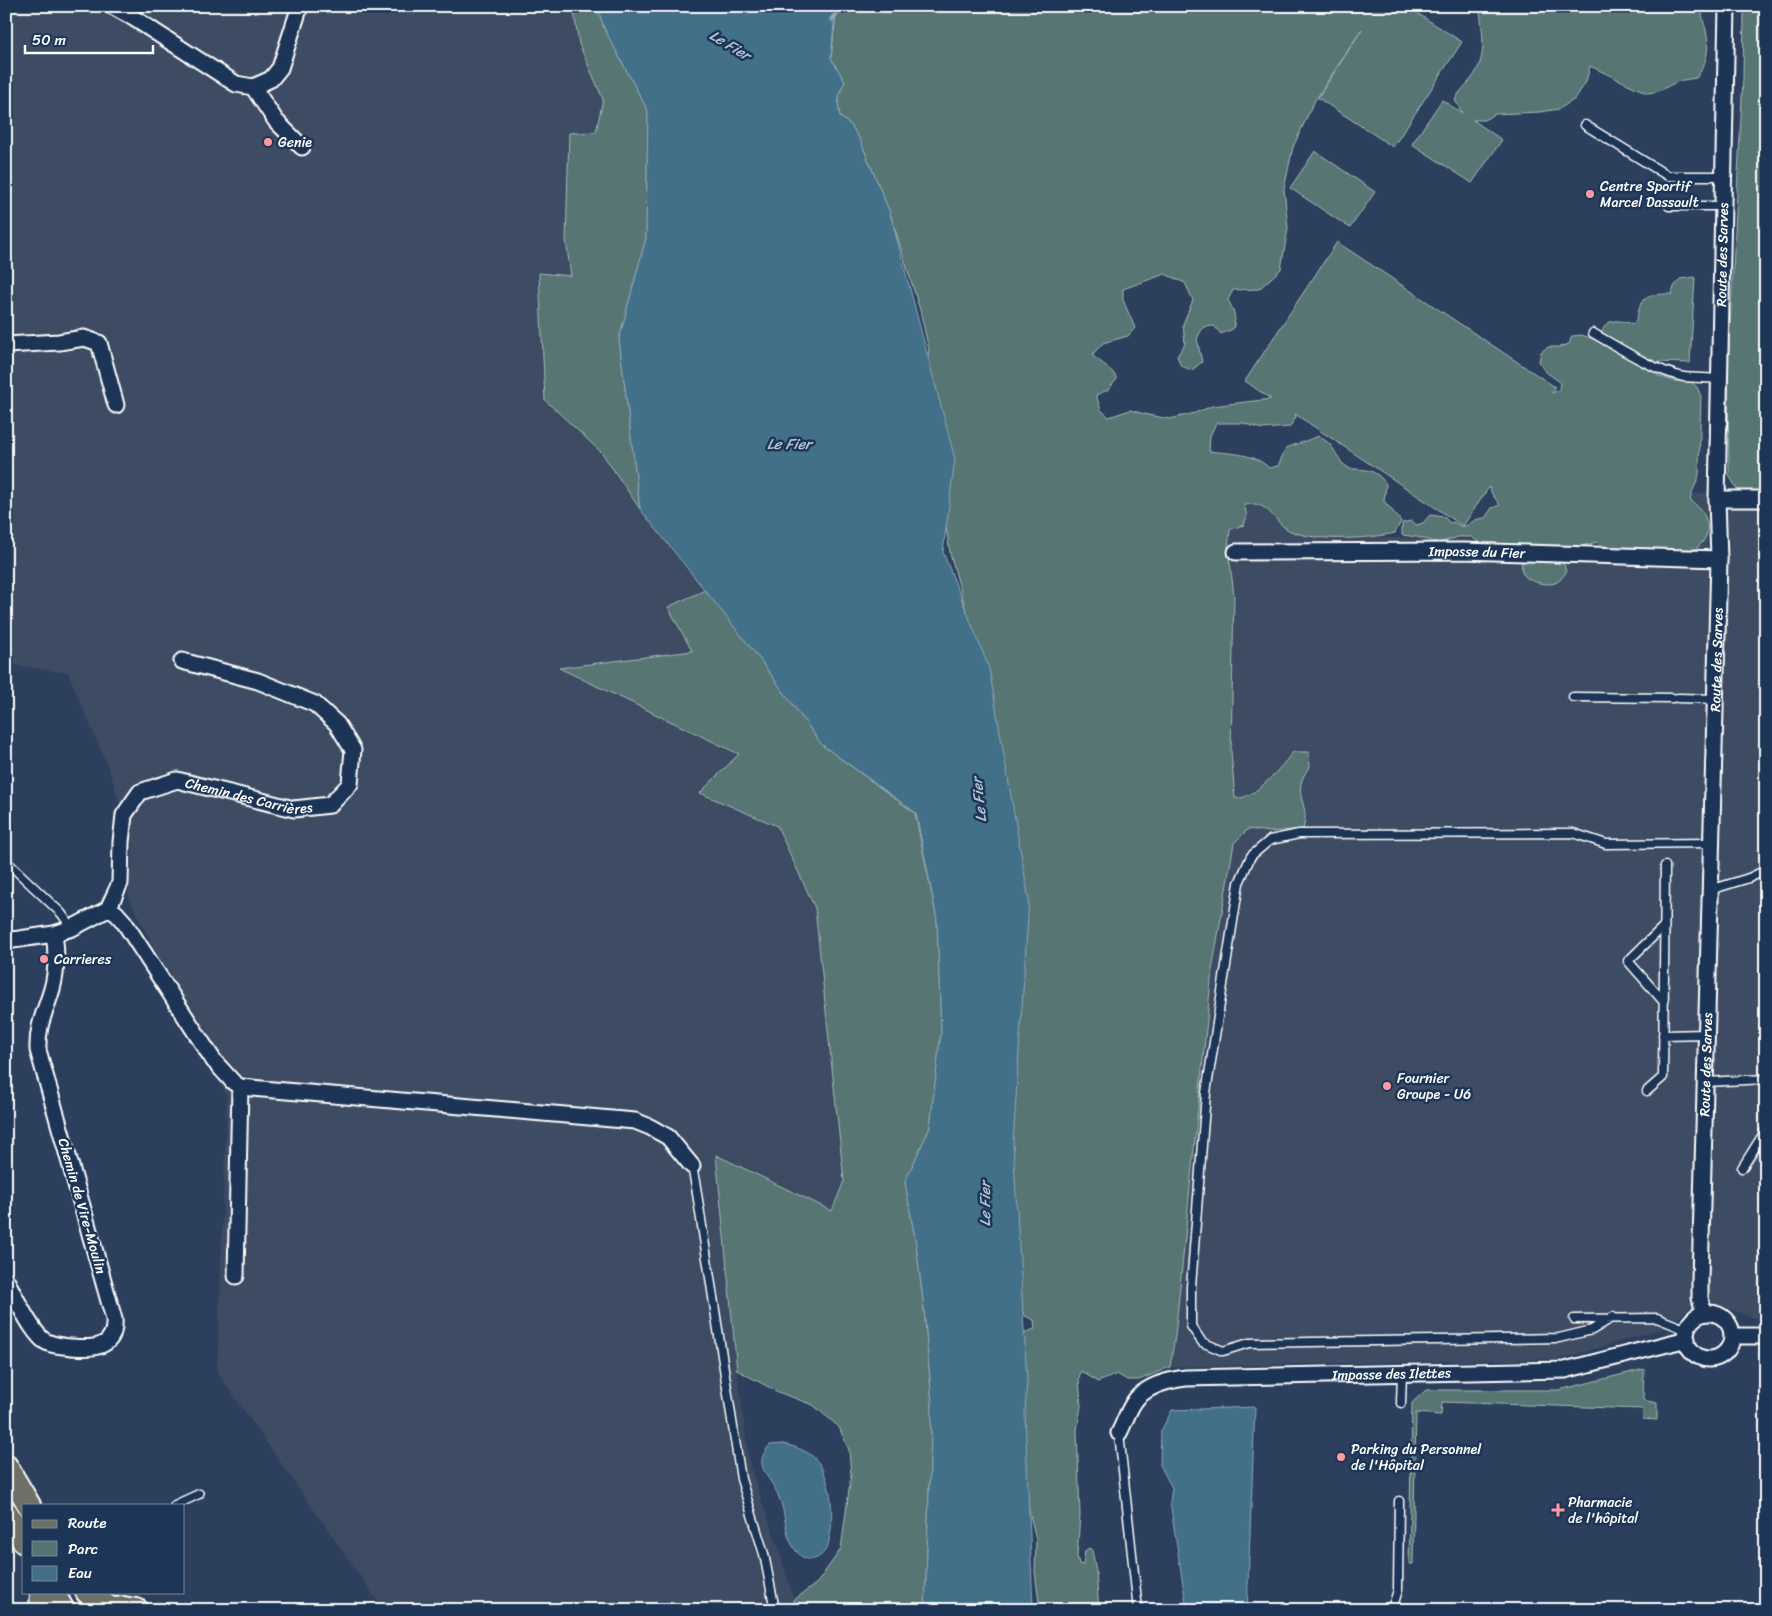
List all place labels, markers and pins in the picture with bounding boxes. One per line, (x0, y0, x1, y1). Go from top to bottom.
place label: Genie (278, 130, 312, 155)
marker: Genie (262, 136, 274, 148)
place label: Centre Sportif Marcel Dassault (1600, 174, 1699, 215)
marker: Centre Sportif Marcel Dassault (1584, 188, 1596, 200)
place label: Carrieres (54, 947, 112, 972)
marker: Carrieres (38, 953, 50, 965)
place label: Fournier Groupe - U6 (1397, 1066, 1471, 1107)
marker: Fournier Groupe - U6 (1381, 1080, 1393, 1092)
place label: Parking du Personnel de l'Hôpital (1351, 1437, 1482, 1478)
marker: Parking du Personnel de l'Hôpital (1335, 1451, 1347, 1463)
place label: Pharmacie de l'hôpital (1568, 1490, 1639, 1531)
marker: Pharmacie de l'hôpital (1552, 1504, 1564, 1516)

